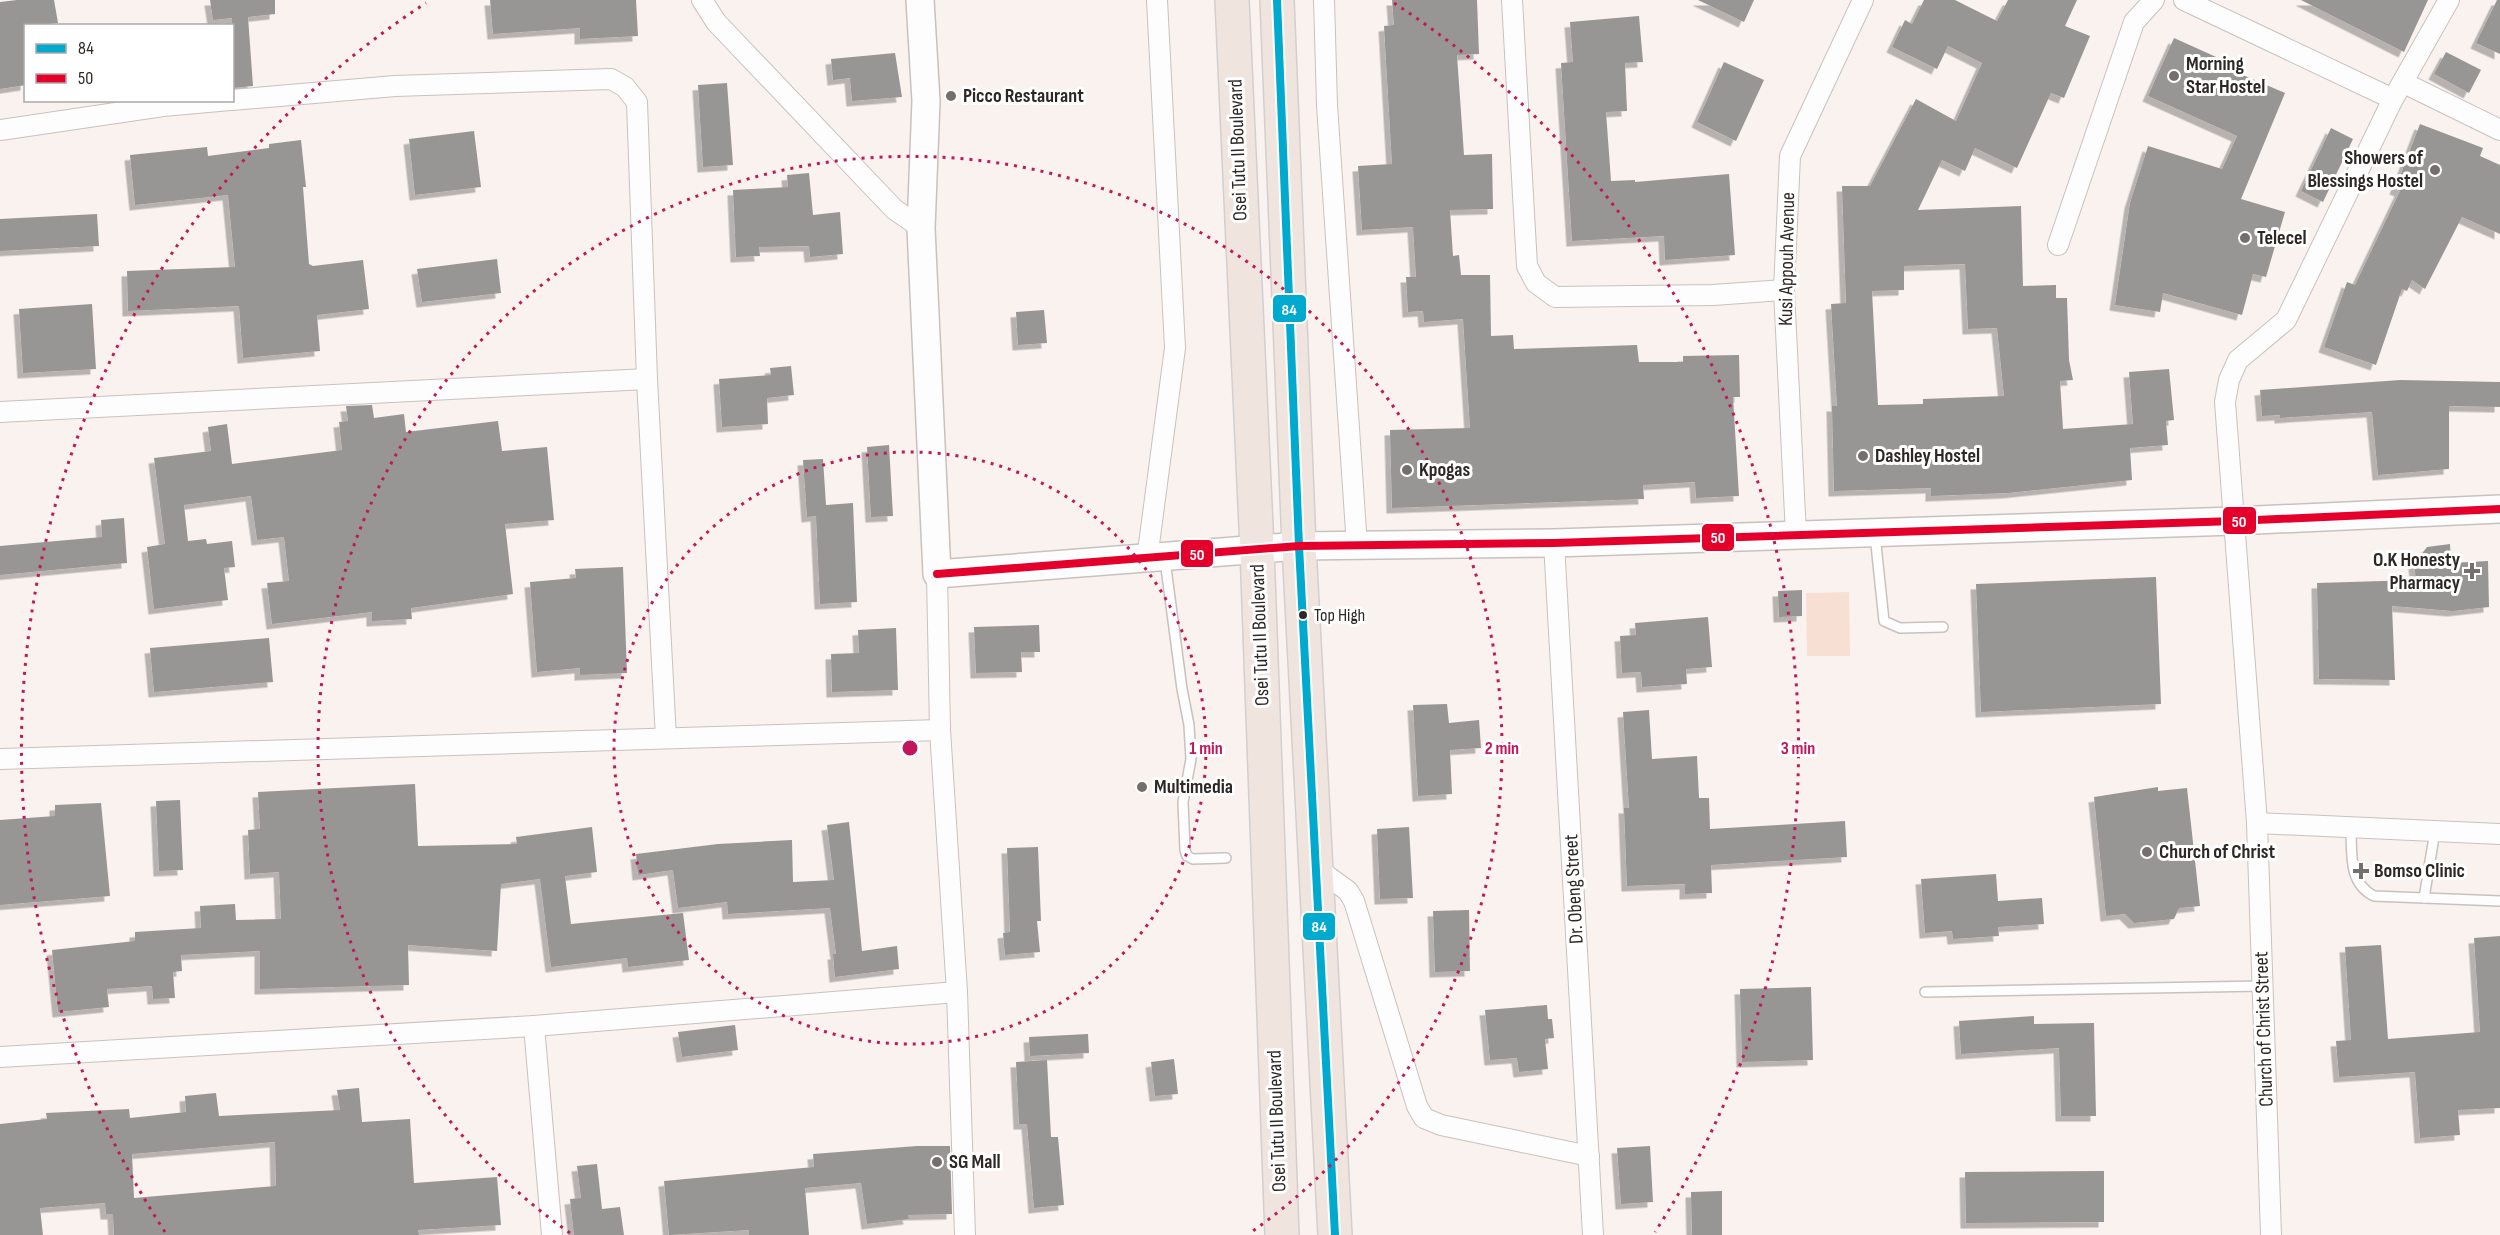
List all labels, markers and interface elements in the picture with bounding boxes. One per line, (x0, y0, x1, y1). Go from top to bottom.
legend (24, 24, 234, 102)
text: 84 (78, 38, 94, 59)
place label: Morning Star Hostel (2186, 52, 2265, 99)
text: 50 (78, 68, 93, 89)
marker: Morning Star Hostel (2167, 69, 2181, 83)
street label: Osei Tutu II Boulevard (1224, 79, 1252, 221)
place label: Picco Restaurant (963, 84, 1084, 108)
marker: Picco Restaurant (944, 89, 958, 103)
place label: Showers of Blessings Hostel (2307, 146, 2424, 193)
marker: Showers of Blessings Hostel (2428, 163, 2442, 177)
street label: Kusi Appouh Avenue (1774, 192, 1800, 326)
place label: Telecel (2257, 226, 2307, 250)
marker: Telecel (2238, 231, 2252, 245)
line badge: 84 (1272, 294, 1307, 323)
text: 84 (1281, 301, 1297, 320)
place label: Dashley Hostel (1875, 444, 1980, 468)
marker: Dashley Hostel (1856, 449, 1870, 463)
place label: Kpogas (1419, 458, 1470, 482)
marker: Kpogas (1400, 463, 1414, 477)
line badge: 50 (2222, 506, 2257, 535)
text: 50 (2232, 513, 2246, 532)
line badge: 50 (1701, 523, 1735, 552)
text: 50 (1711, 529, 1725, 548)
line badge: 50 (1180, 539, 1214, 568)
text: 50 (1190, 546, 1204, 565)
place label: O.K Honesty Pharmacy (2373, 548, 2461, 595)
street label: Osei Tutu II Boulevard (1246, 564, 1274, 706)
marker: O.K Honesty Pharmacy (2465, 564, 2479, 578)
place label: Top High (1314, 605, 1365, 626)
marker: Top High (1297, 609, 1309, 621)
centre of rings (900, 738, 920, 758)
text: 1 min (1189, 738, 1223, 759)
text: 2 min (1485, 738, 1519, 759)
text: 3 min (1781, 738, 1815, 759)
place label: Multimedia (1154, 775, 1233, 799)
marker: Multimedia (1135, 780, 1149, 794)
street label: Dr. Obeng Street (1559, 834, 1589, 944)
place label: Church of Christ (2159, 840, 2275, 864)
marker: Church of Christ (2140, 845, 2154, 859)
place label: Bomso Clinic (2374, 859, 2465, 883)
marker: Bomso Clinic (2352, 862, 2370, 880)
line badge: 84 (1302, 912, 1336, 941)
text: 84 (1311, 918, 1327, 937)
street label: Church of Christ Street (2249, 951, 2279, 1107)
street label: Osei Tutu II Boulevard (1263, 1050, 1291, 1192)
place label: SG Mall (949, 1150, 1001, 1174)
marker: SG Mall (930, 1155, 944, 1169)

